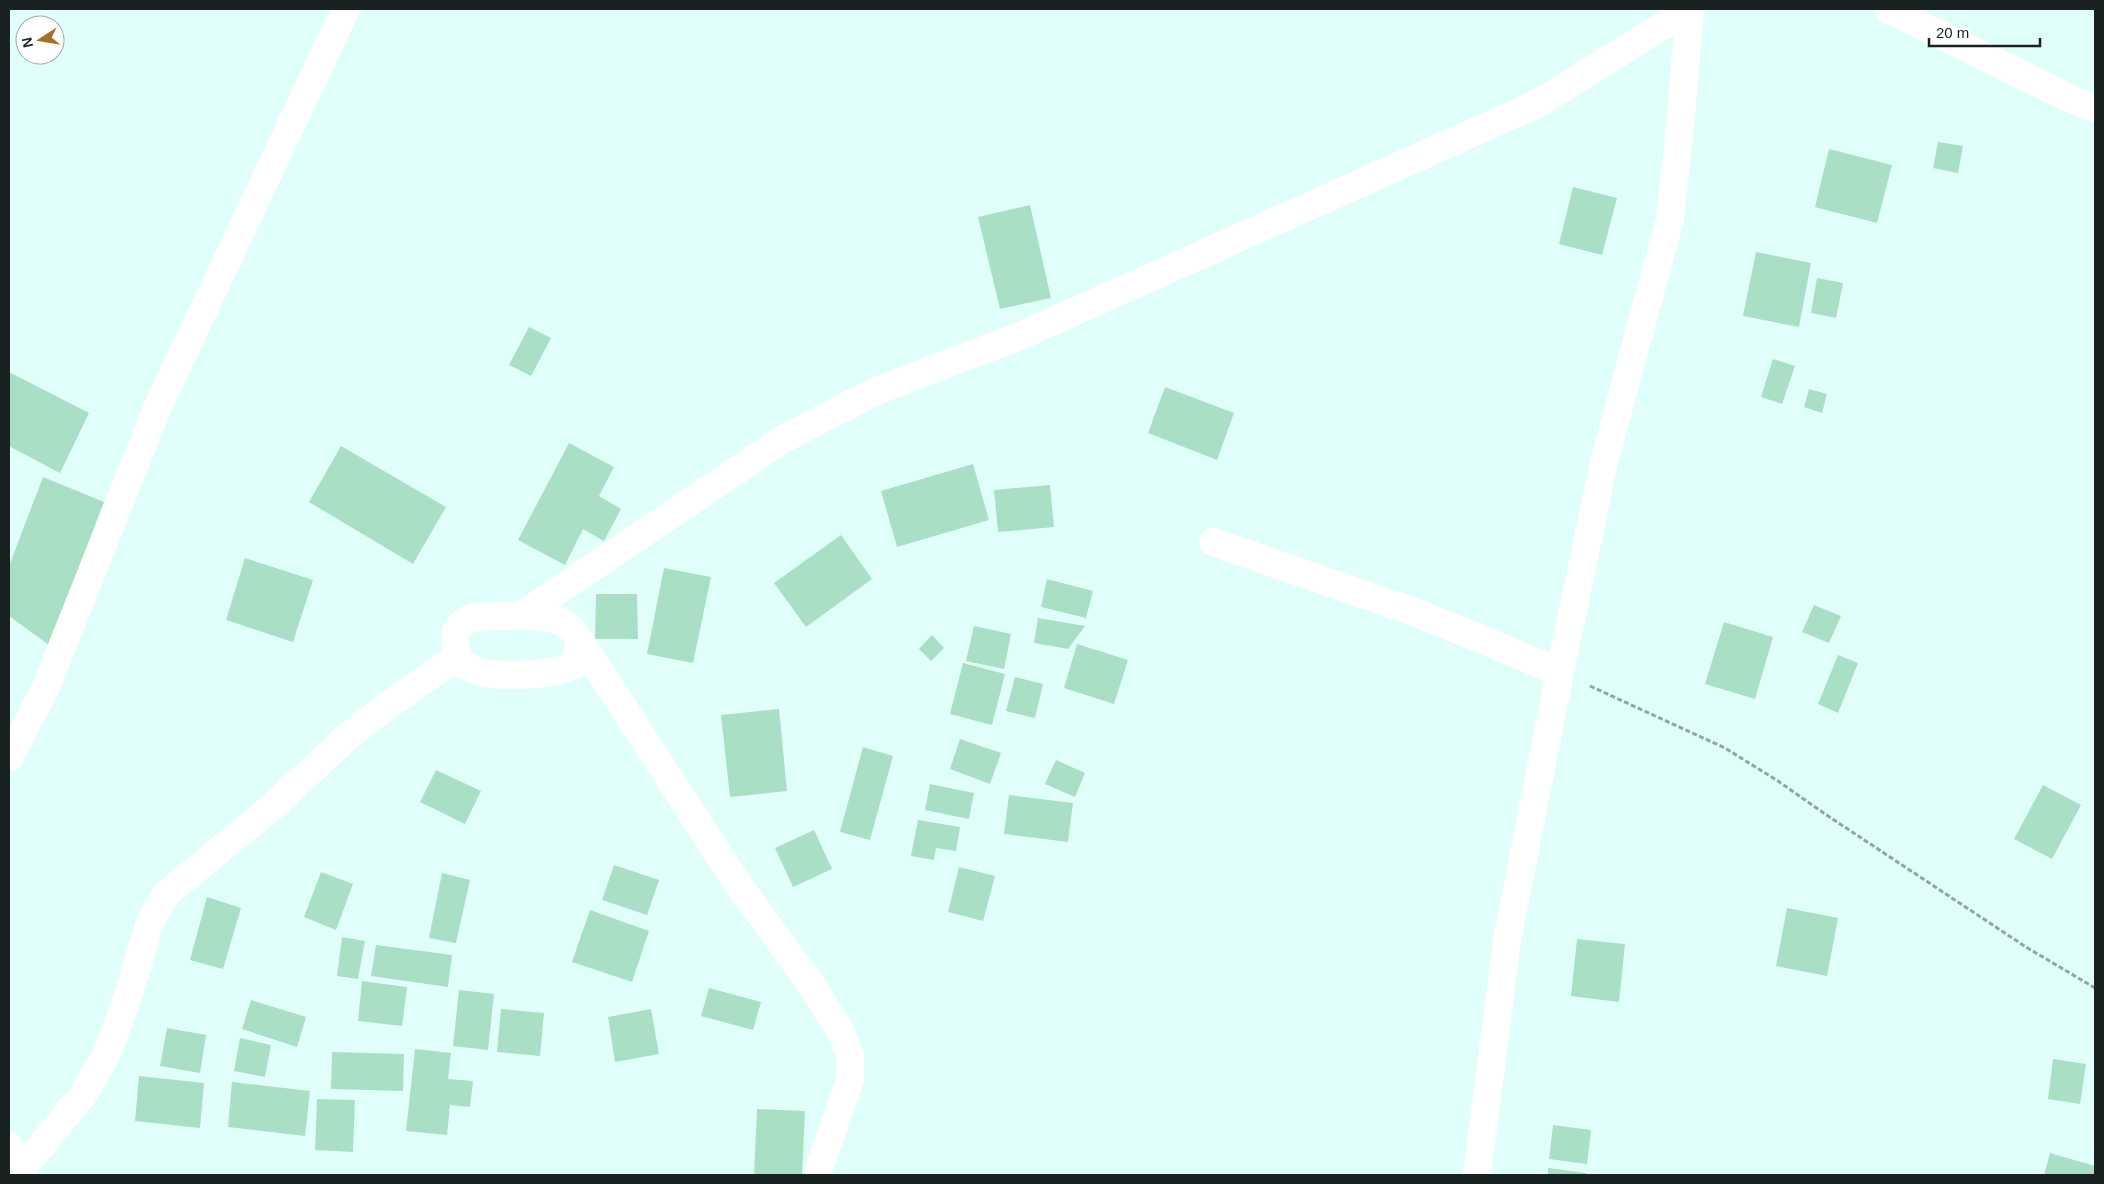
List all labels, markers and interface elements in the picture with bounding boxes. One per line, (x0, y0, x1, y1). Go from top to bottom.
north arrow (15, 15, 65, 65)
scale bar (1929, 15, 2040, 47)
text: 20 m (1936, 24, 1969, 41)
text: N (18, 36, 36, 49)

